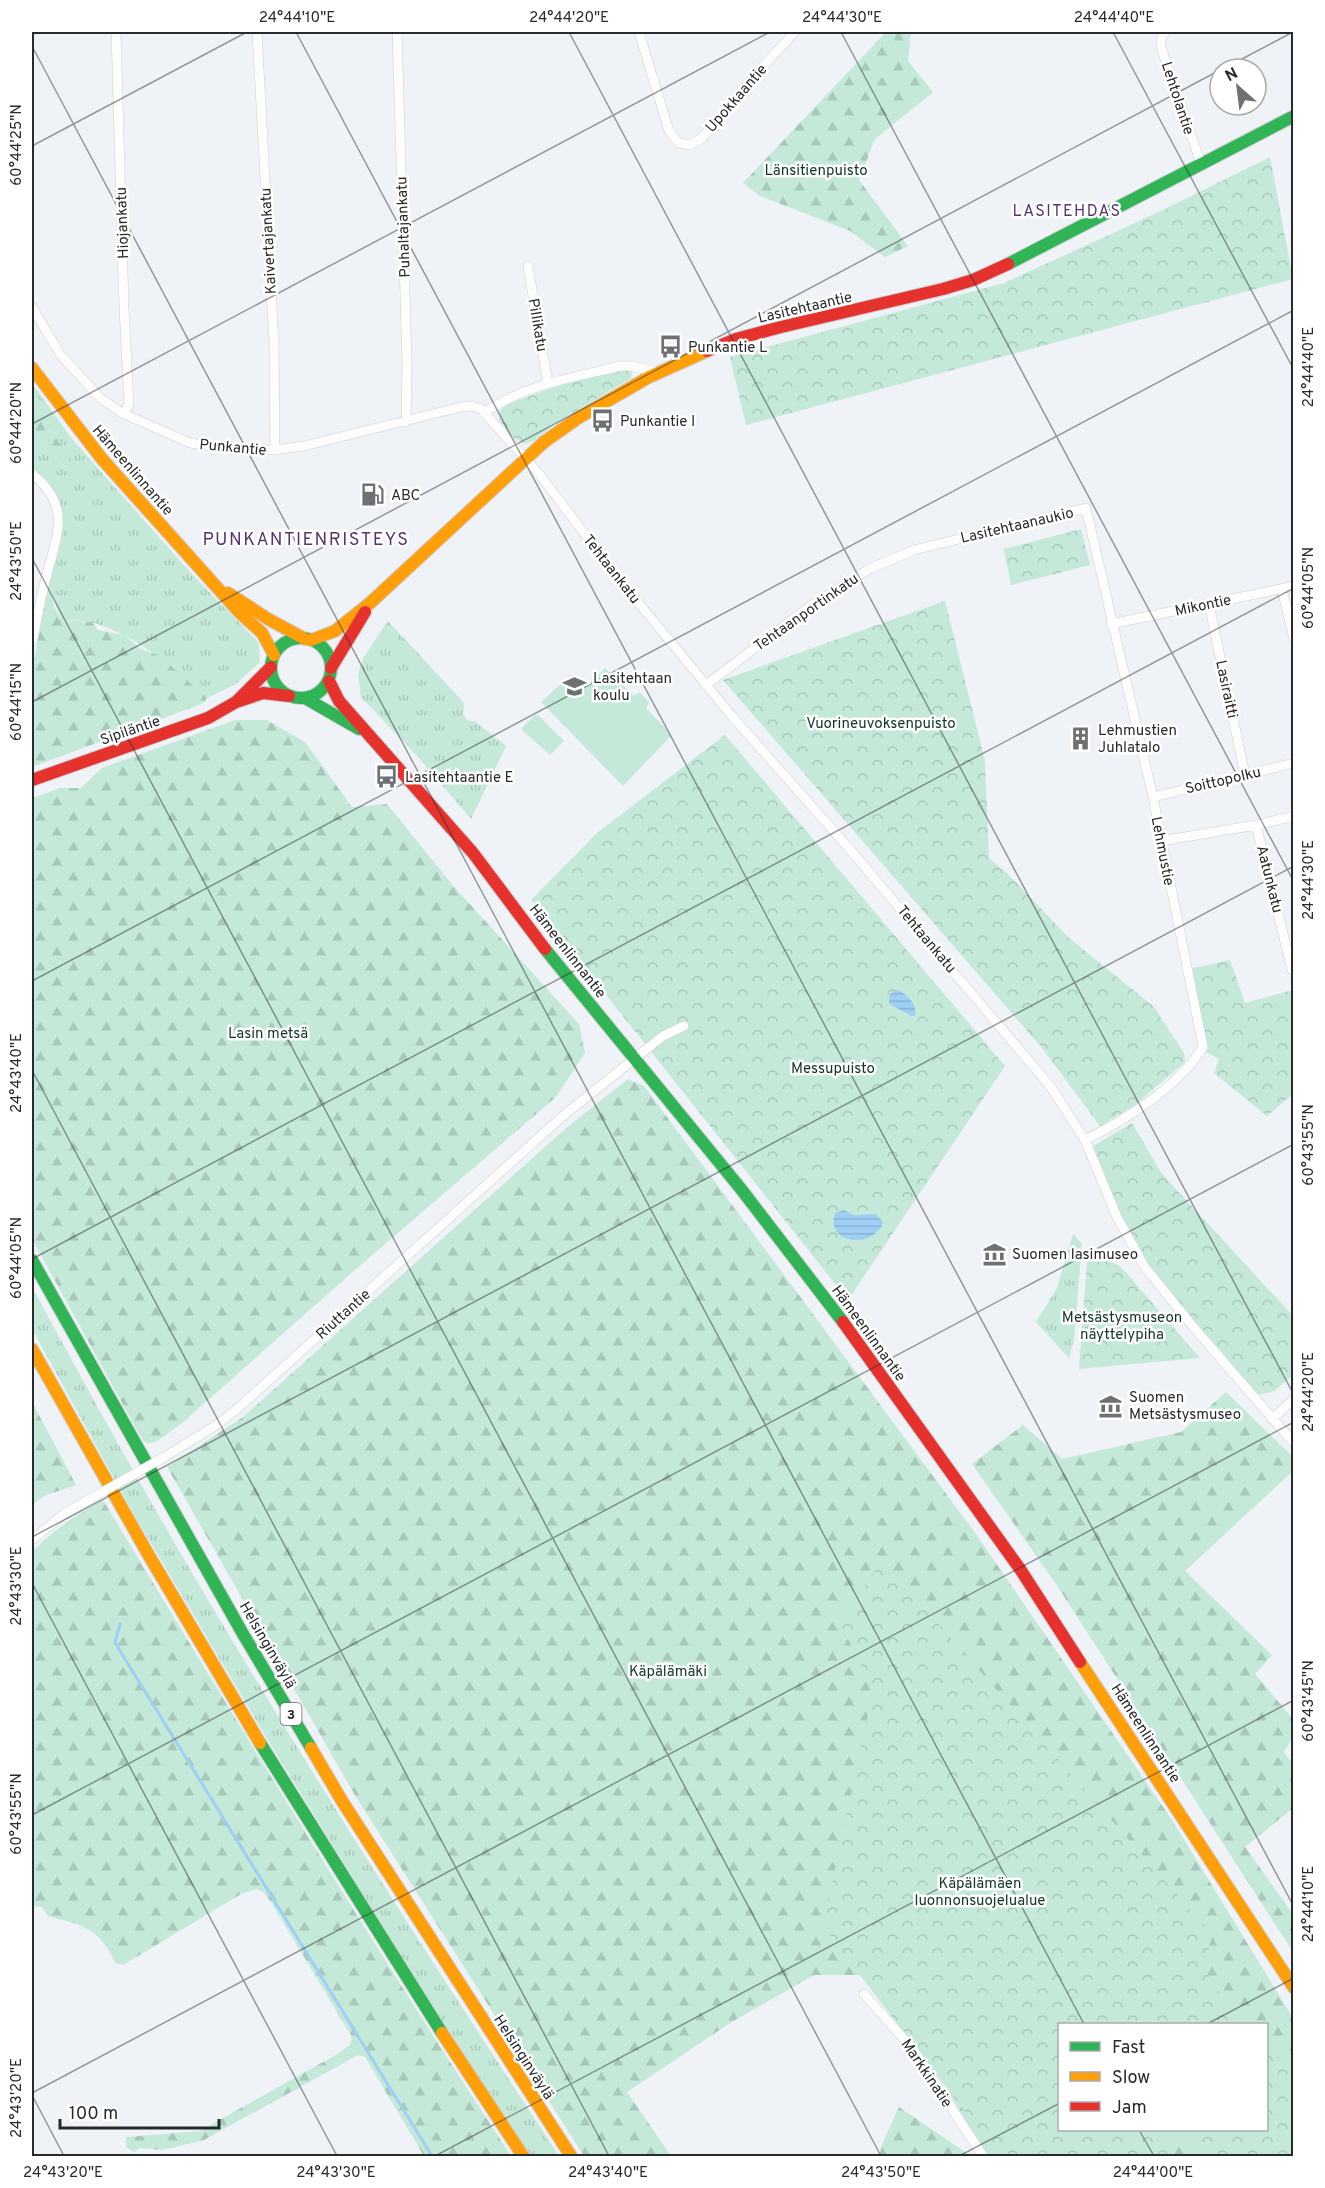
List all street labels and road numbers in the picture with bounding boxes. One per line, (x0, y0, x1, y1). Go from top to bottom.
street label: Lehtolantie (1156, 59, 1197, 138)
street label: Upokkaantie (702, 61, 772, 137)
street label: Puhaltajankatu (393, 176, 416, 278)
street label: Hiojankatu (113, 187, 134, 259)
street label: Kaivertajankatu (257, 187, 282, 295)
street label: Lasitehtaantie (756, 288, 854, 329)
street label: Pillikatu (522, 297, 551, 353)
street label: Hämeenlinnantie (87, 422, 177, 520)
street label: Punkantie (198, 436, 267, 461)
street label: Lasitehtaanaukio (959, 504, 1076, 549)
street label: Tehtaankatu (578, 531, 644, 608)
street label: Tehtaanportinkatu (751, 570, 863, 656)
street label: Mikontie (1173, 591, 1233, 622)
street label: Lasiraitti (1210, 658, 1241, 720)
street label: Sipiläntie (98, 712, 163, 751)
street label: Soittopolku (1184, 764, 1263, 799)
street label: Lehmustie (1145, 815, 1178, 888)
street label: Aatunkatu (1251, 844, 1286, 915)
street label: Hämeenlinnantie (524, 901, 610, 1003)
street label: Tehtaankatu (892, 902, 960, 978)
street label: Hämeenlinnantie (826, 1282, 909, 1386)
street label: Riuttantie (313, 1286, 375, 1345)
street label: Helsinginväylä (234, 1599, 299, 1693)
street label: Hämeenlinnantie (1106, 1681, 1184, 1787)
road number: 3 (280, 1703, 302, 1725)
street label: Helsinginväylä (488, 2012, 557, 2104)
street label: Markkinatie (896, 2036, 956, 2112)

